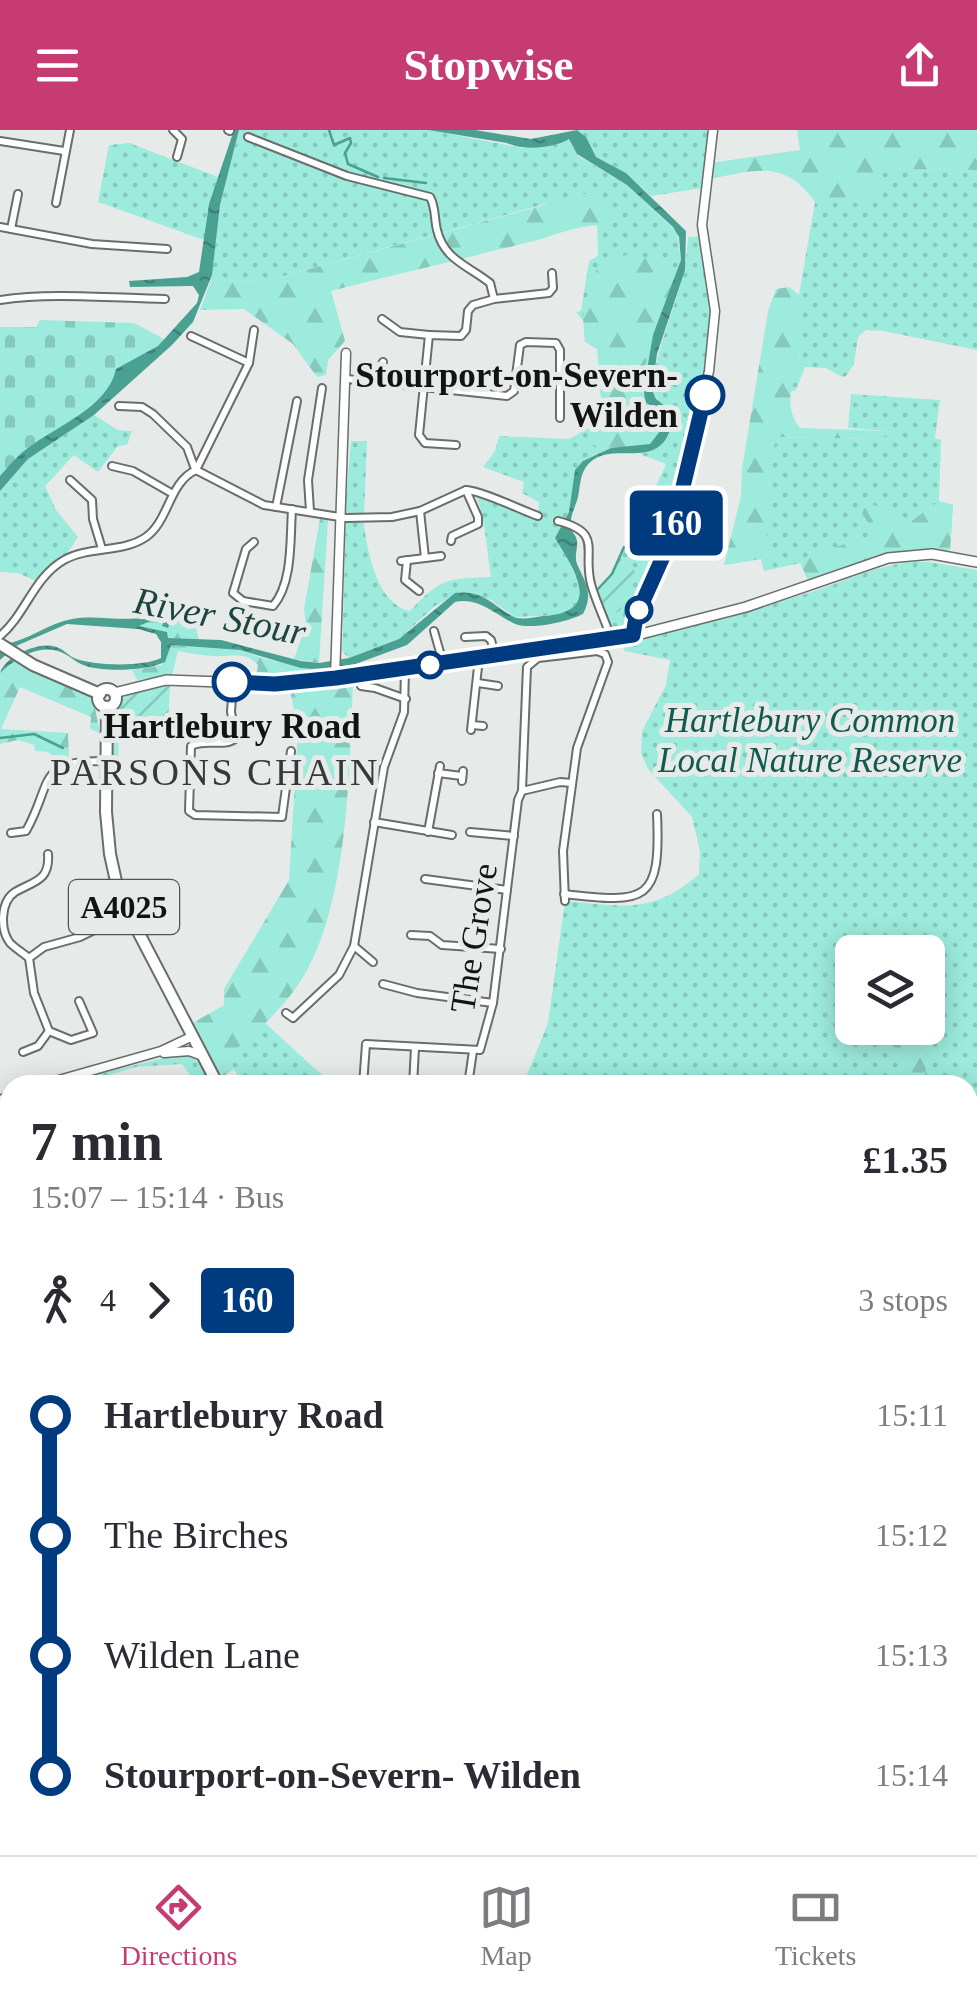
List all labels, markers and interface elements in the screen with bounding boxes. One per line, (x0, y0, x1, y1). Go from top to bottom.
icon: menu (30, 38, 85, 93)
icon: share (892, 38, 947, 93)
text: Stopwise (403, 40, 574, 90)
place label: Stourport-on-Severn- Wilden (355, 356, 678, 435)
marker: Stourport-on-Severn- Wilden (686, 376, 724, 414)
line badge: 160 (618, 490, 734, 556)
text: 160 (650, 504, 702, 543)
water label: River Stour (130, 579, 310, 653)
unlabelled marker (626, 597, 652, 623)
unlabelled marker (417, 652, 443, 678)
marker: Hartlebury Road (213, 663, 251, 701)
park label: Hartlebury Common Local Nature Reserve (657, 701, 962, 780)
place label: Hartlebury Road (103, 707, 361, 746)
district label: PARSONS CHAIN (50, 751, 380, 793)
street label: The Grove (443, 861, 505, 1015)
road number: A4025 (69, 880, 179, 934)
map controls (835, 935, 945, 1045)
button: layers (835, 935, 945, 1045)
text: 7 min (30, 1111, 163, 1172)
text: £1.35 (863, 1139, 948, 1181)
text: 15:07 – 15:14 · Bus (30, 1179, 284, 1215)
icon: walk (30, 1273, 85, 1328)
icon: forward (131, 1273, 186, 1328)
text: 160 (221, 1281, 274, 1320)
text: 4 (100, 1282, 116, 1318)
text: 3 stops (858, 1282, 948, 1318)
text: Hartlebury Road (104, 1394, 384, 1436)
text: 15:11 (876, 1397, 948, 1433)
text: The Birches (104, 1514, 289, 1556)
text: 15:12 (875, 1517, 948, 1553)
text: Wilden Lane (104, 1634, 300, 1676)
text: 15:13 (875, 1637, 948, 1673)
text: Stourport-on-Severn- Wilden (104, 1754, 581, 1796)
text: 15:14 (875, 1757, 948, 1793)
tab: Directions (121, 1880, 237, 1972)
tab: Map (479, 1880, 534, 1972)
tab: Tickets (775, 1880, 856, 1972)

